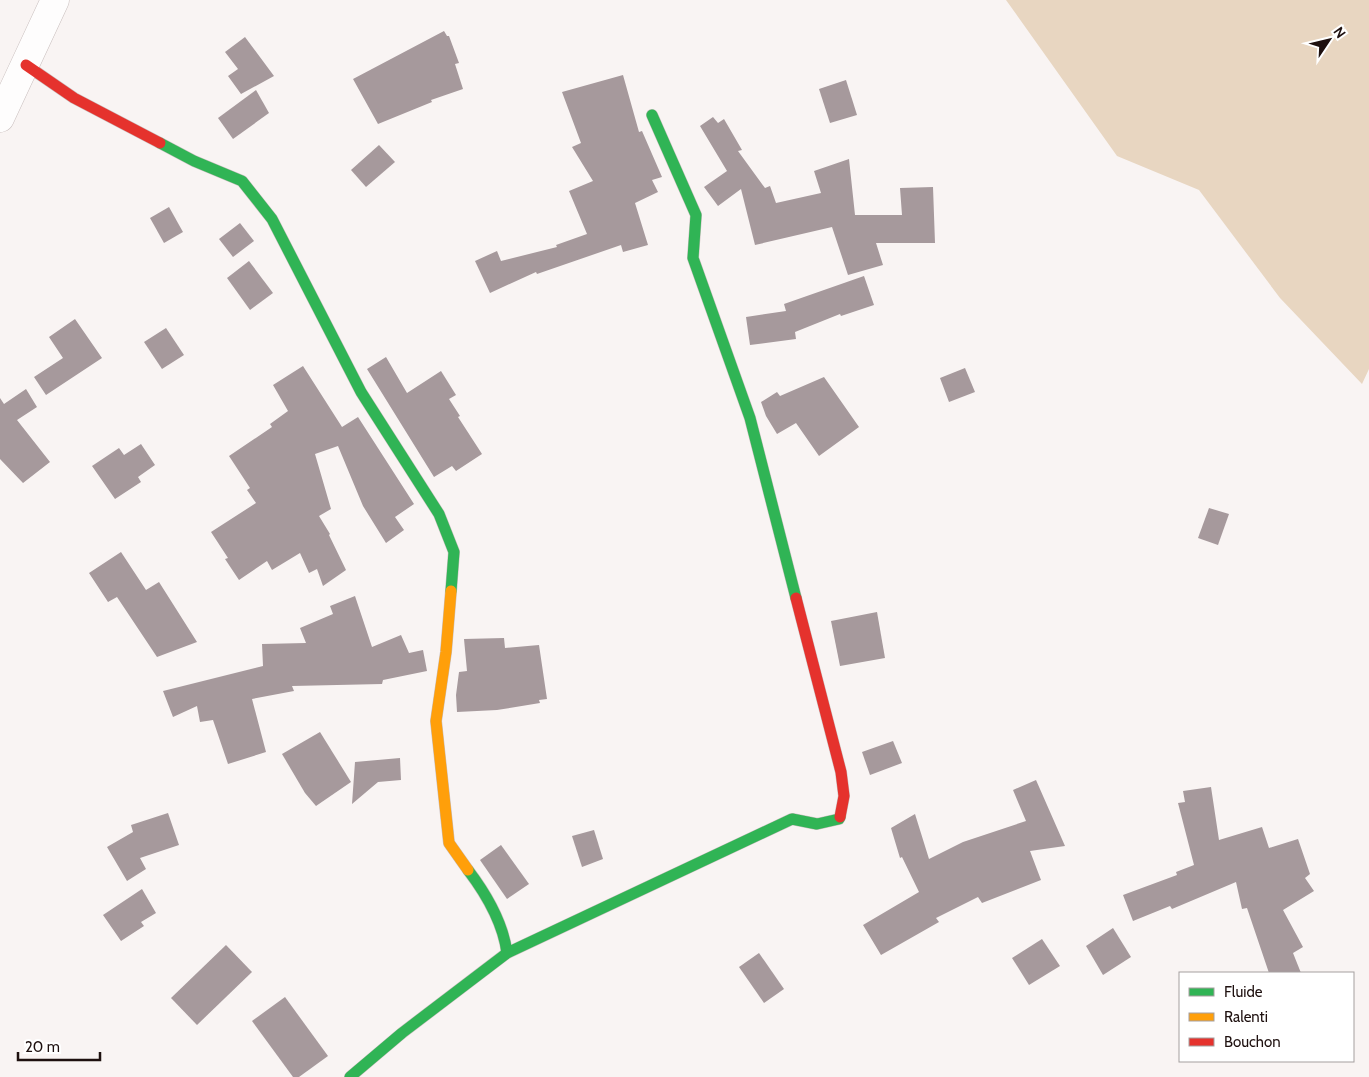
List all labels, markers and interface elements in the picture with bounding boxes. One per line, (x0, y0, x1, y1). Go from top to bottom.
north arrow (1304, 15, 1354, 65)
text: N (1329, 23, 1350, 42)
legend (1179, 972, 1354, 1062)
text: Fluide (1224, 983, 1263, 1001)
text: Ralenti (1224, 1008, 1268, 1026)
scale bar (18, 1030, 100, 1062)
text: Bouchon (1224, 1033, 1281, 1051)
text: 20 m (25, 1038, 60, 1056)

